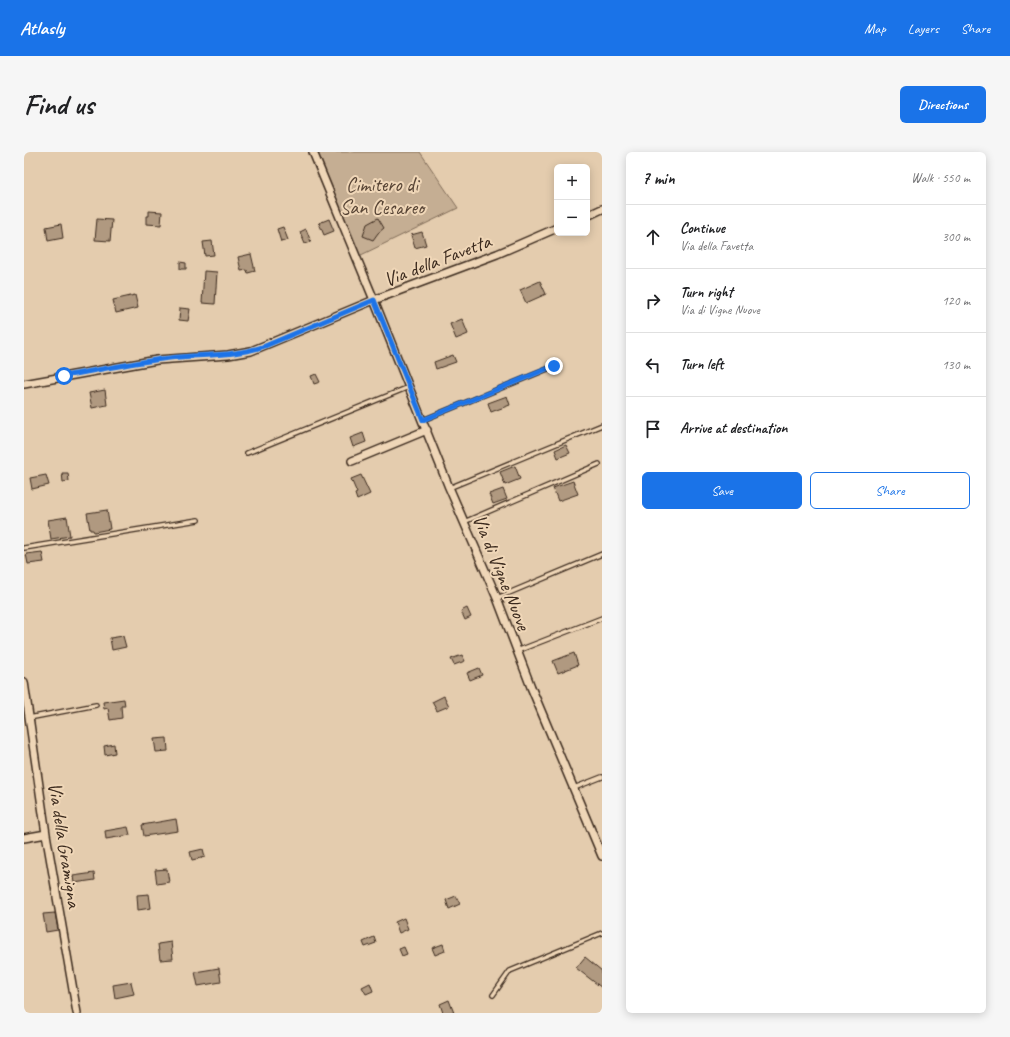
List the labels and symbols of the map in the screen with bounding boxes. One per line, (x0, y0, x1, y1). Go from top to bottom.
park label: Cimitero di San Cesareo (340, 172, 426, 220)
street label: Via della Favetta (380, 228, 495, 292)
route end (545, 357, 563, 375)
route start (55, 367, 73, 385)
street label: Via di Vigne Nuove (467, 511, 537, 635)
street label: Via della Gramigna (42, 780, 87, 911)

